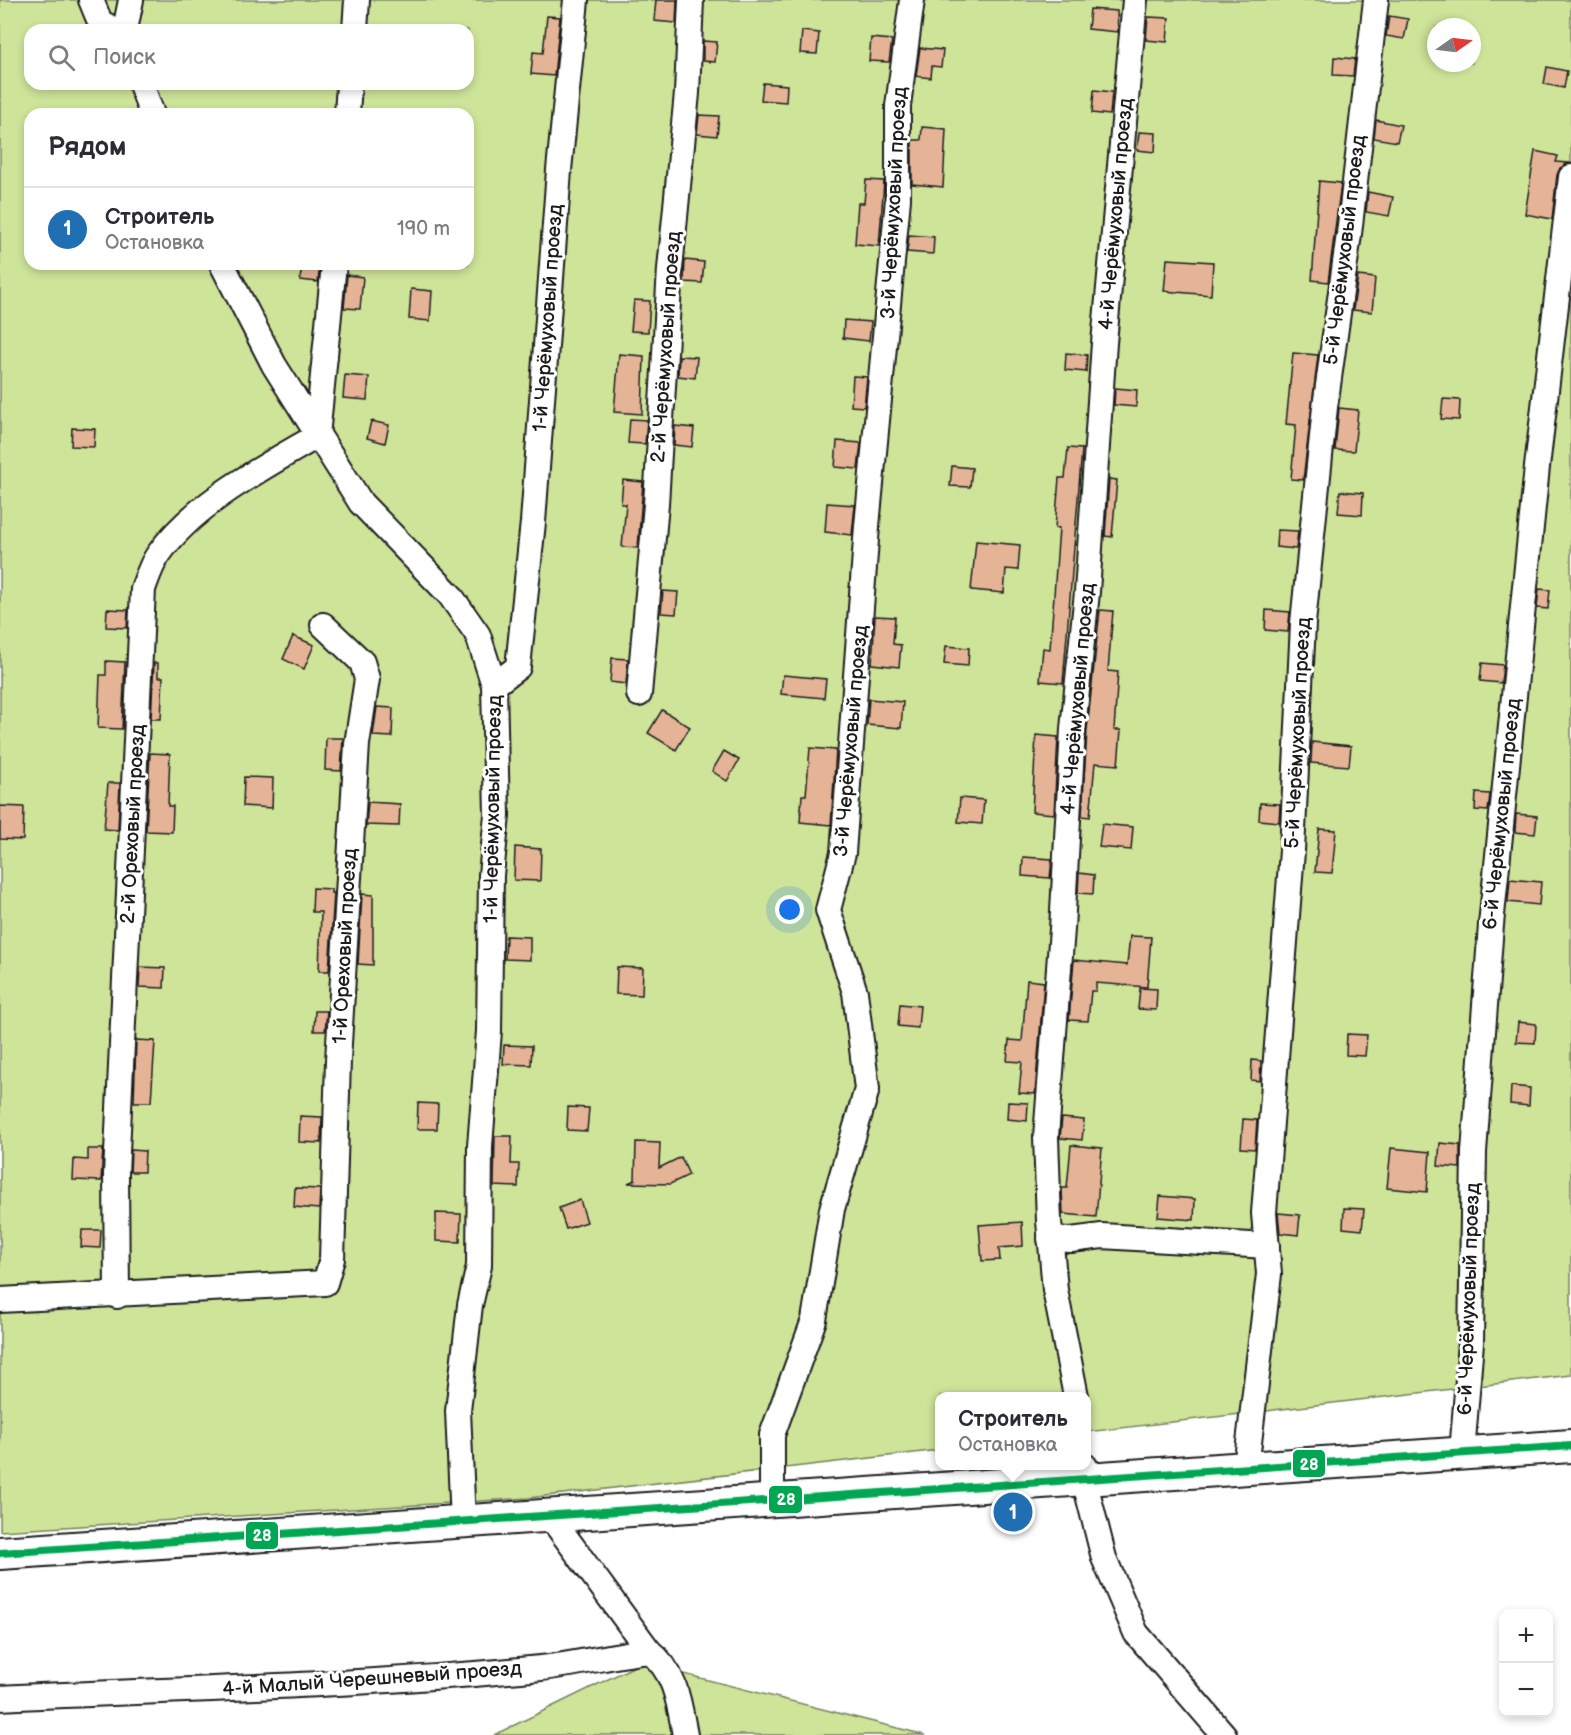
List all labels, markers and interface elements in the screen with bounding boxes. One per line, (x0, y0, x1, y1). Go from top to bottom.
north arrow (1427, 18, 1481, 72)
search box (24, 24, 474, 90)
icon: search (45, 41, 78, 74)
text: Поиск (93, 44, 156, 71)
street label: 3-й Черёмуховый проезд (876, 86, 912, 320)
street label: 4-й Черёмуховый проезд (1094, 97, 1138, 331)
text: Рядом (48, 132, 126, 163)
street label: 5-й Черёмуховый проезд (1319, 133, 1371, 367)
street label: 1-й Черёмуховый проезд (528, 203, 568, 433)
text: Строитель (105, 204, 214, 231)
text: 1 (63, 217, 72, 241)
text: 190 m (397, 217, 450, 241)
street label: 2-й Черёмуховый проезд (646, 230, 686, 464)
text: Остановка (105, 231, 204, 255)
street label: 4-й Черёмуховый проезд (1056, 582, 1100, 816)
street label: 5-й Черёмуховый проезд (1280, 617, 1316, 849)
street label: 3-й Черёмуховый проезд (829, 624, 873, 858)
street label: 1-й Черёмуховый проезд (479, 695, 507, 923)
street label: 6-й Черёмуховый проезд (1478, 697, 1526, 931)
street label: 2-й Ореховый проезд (116, 724, 150, 924)
street label: 1-й Ореховый проезд (328, 848, 362, 1044)
your location (775, 895, 804, 924)
street label: 6-й Черёмуховый проезд (1453, 1182, 1485, 1416)
popup (935, 1392, 1091, 1470)
text: Строитель (958, 1406, 1068, 1433)
text: Остановка (958, 1433, 1058, 1457)
line badge: 28 (1292, 1449, 1326, 1478)
text: 28 (1299, 1456, 1319, 1475)
line badge: 28 (768, 1485, 803, 1514)
pin: 1 (994, 1490, 1032, 1534)
text: 28 (776, 1491, 796, 1510)
line badge: 28 (245, 1521, 279, 1550)
text: 28 (252, 1527, 272, 1546)
map controls (1499, 1609, 1553, 1717)
button: + (1499, 1609, 1553, 1663)
street label: 4-й Малый Черешневый проезд (221, 1657, 523, 1701)
button: − (1499, 1663, 1553, 1717)

